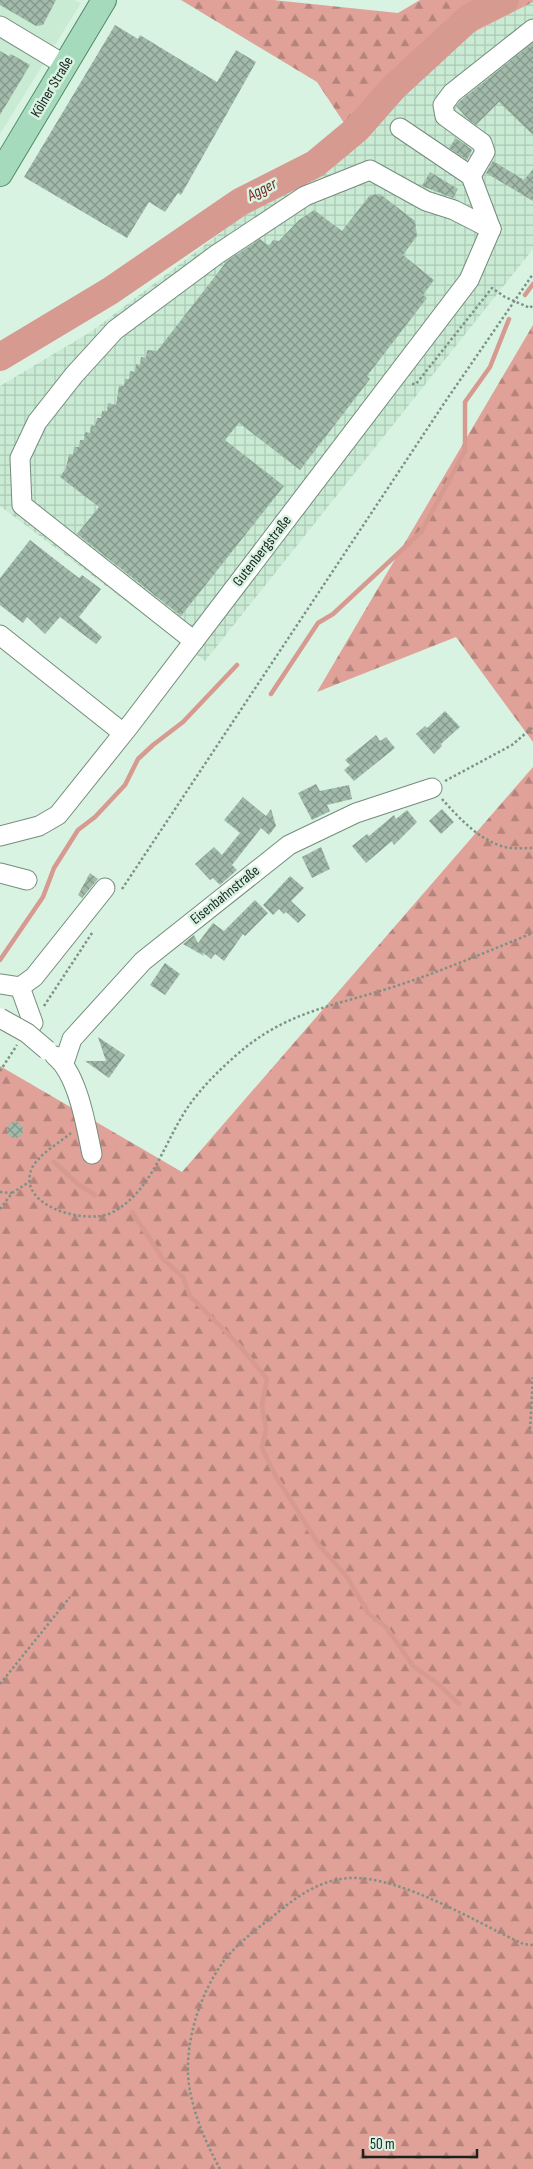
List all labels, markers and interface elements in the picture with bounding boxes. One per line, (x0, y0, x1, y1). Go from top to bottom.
street label: Kölner Straße (26, 53, 78, 121)
water label: Agger (243, 174, 280, 206)
street label: Gutenbergstraße (228, 512, 296, 590)
street label: Eisenbahnstraße (186, 861, 264, 929)
scale bar (363, 2126, 477, 2158)
text: 50 m (370, 2135, 395, 2154)

